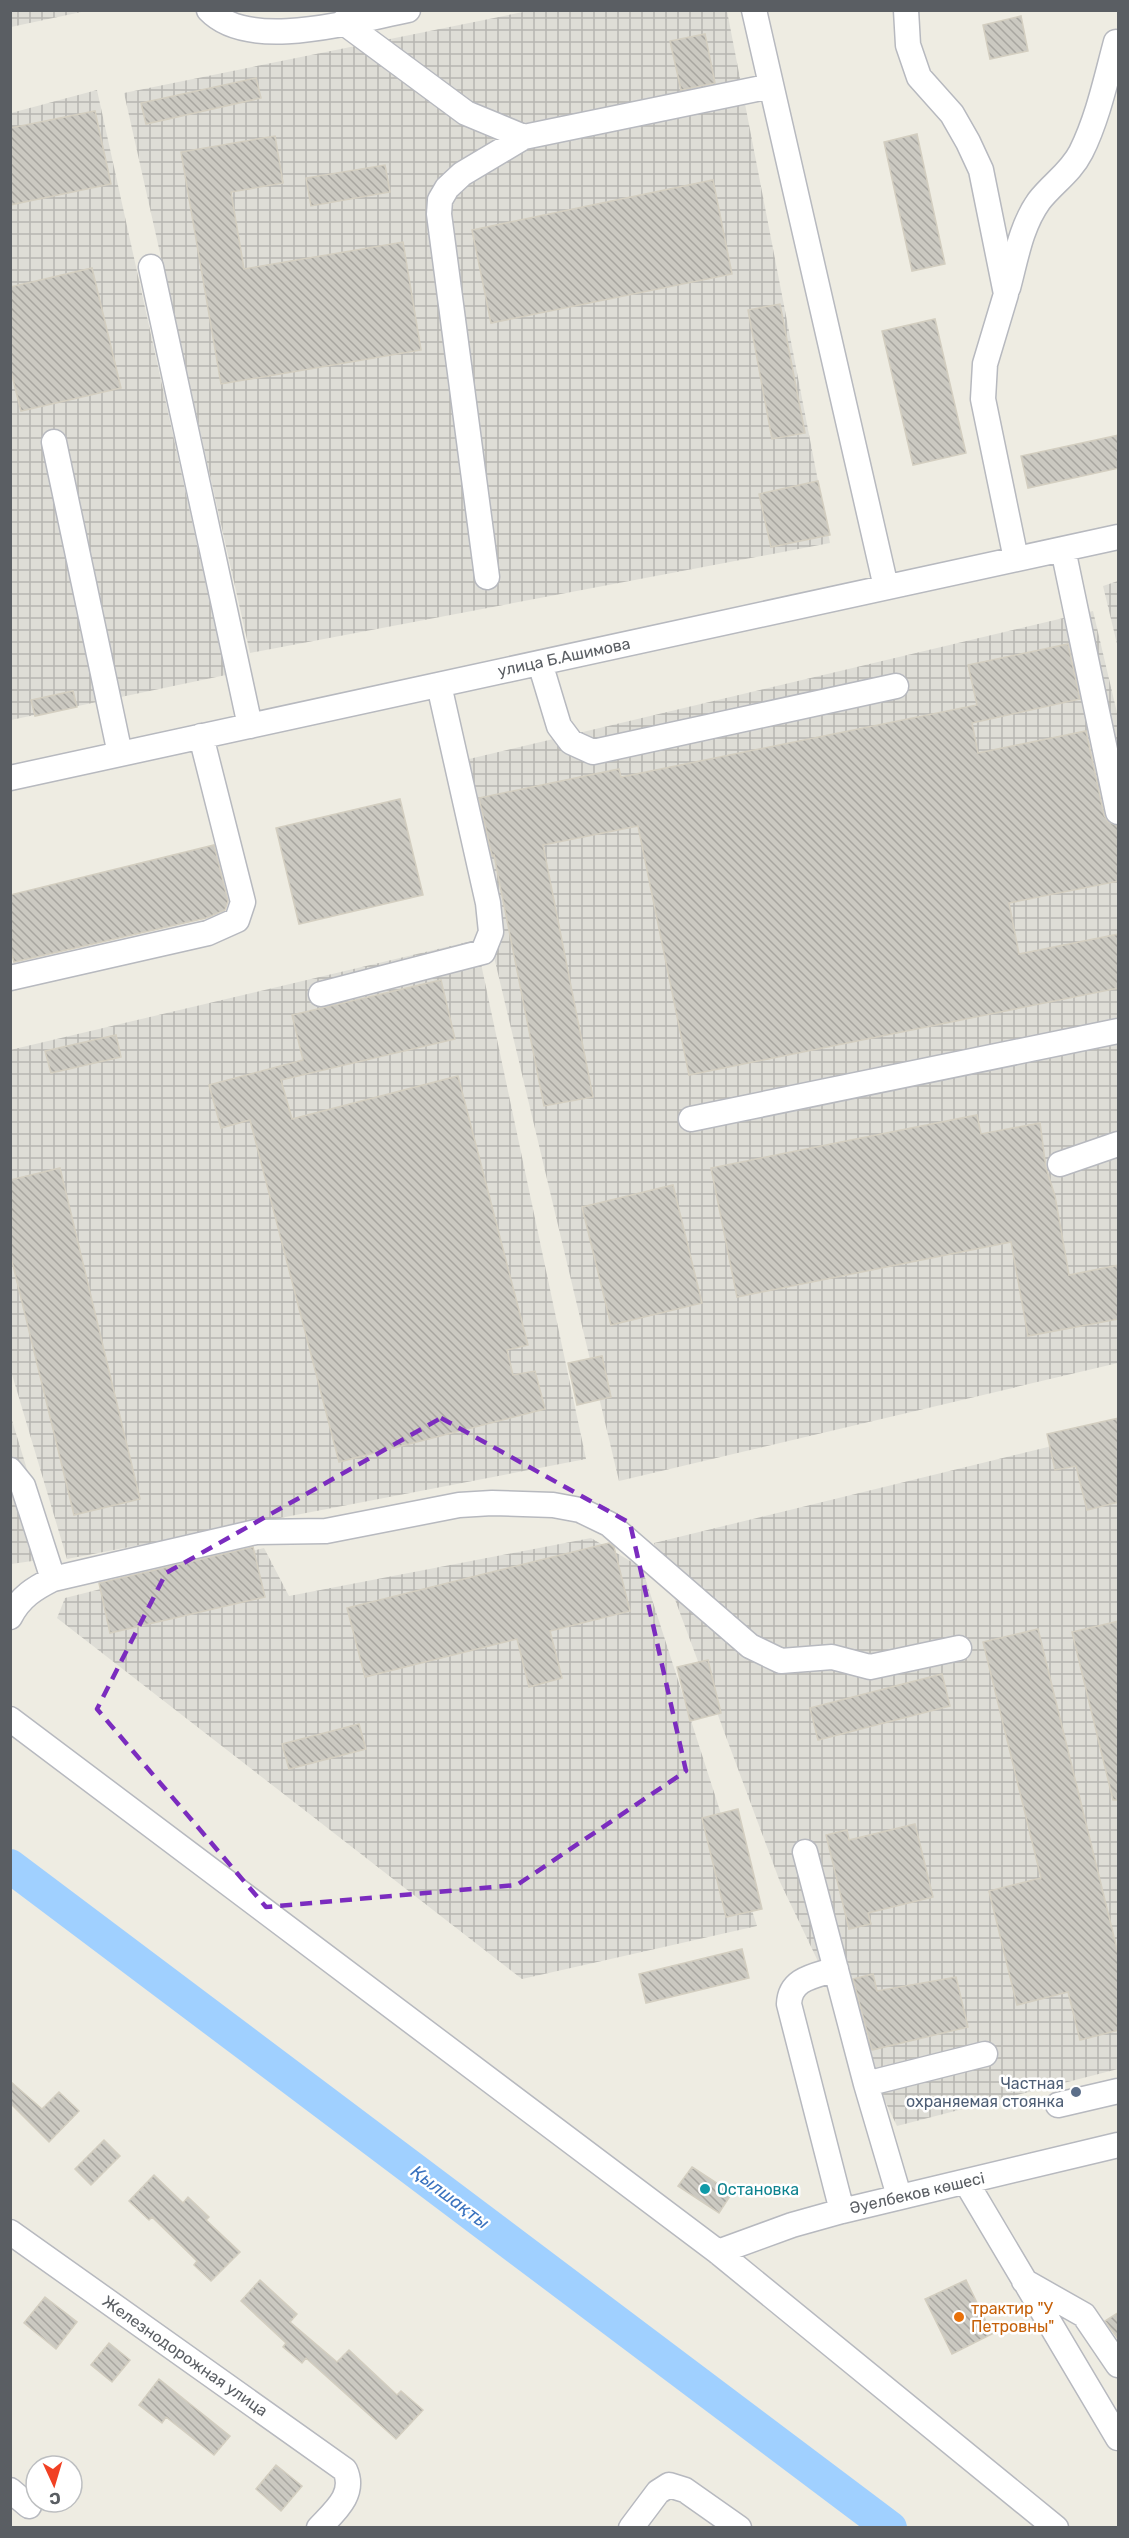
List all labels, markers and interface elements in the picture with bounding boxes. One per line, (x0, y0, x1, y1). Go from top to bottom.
street label: улица Б.Ашимова (496, 634, 632, 680)
place label: Частная охраняемая стоянка (906, 2074, 1064, 2111)
marker: Частная охраняемая стоянка (1069, 2085, 1083, 2099)
water label: Қылшақты (407, 2160, 494, 2234)
street label: Әуелбеков көшесі (848, 2168, 986, 2218)
place label: Остановка (717, 2180, 799, 2199)
marker: Остановка (698, 2182, 712, 2196)
street label: Железнодорожная улица (99, 2292, 271, 2420)
place label: трактир "У Петровны" (971, 2299, 1054, 2336)
marker: трактир "У Петровны" (952, 2310, 966, 2324)
north arrow (24, 2454, 84, 2514)
text: С (49, 2489, 61, 2508)

